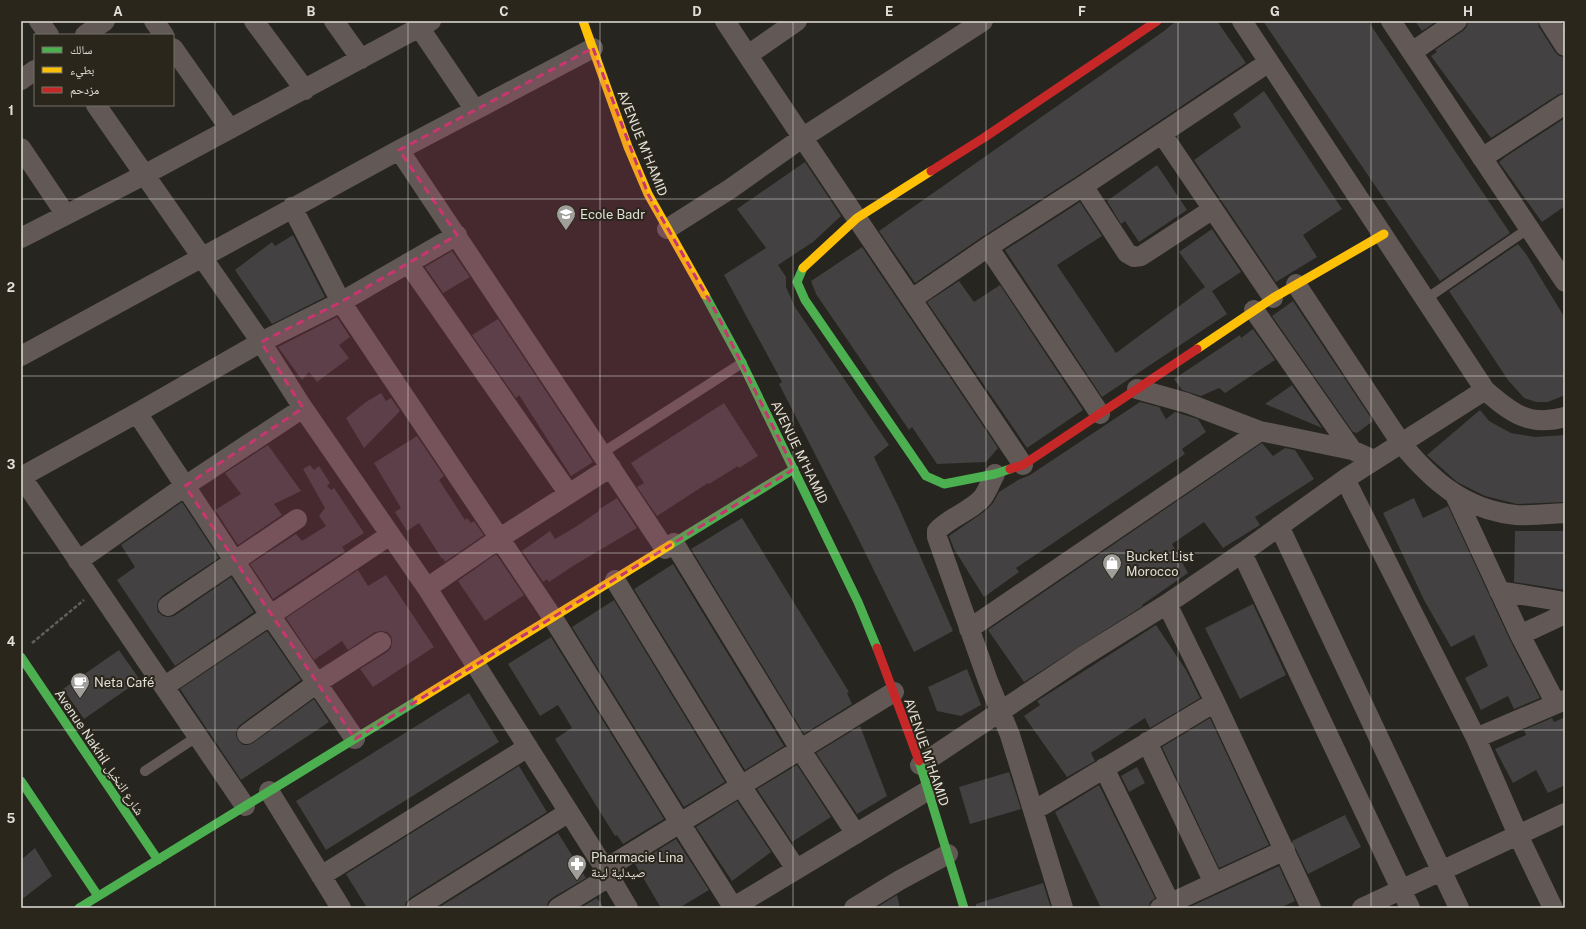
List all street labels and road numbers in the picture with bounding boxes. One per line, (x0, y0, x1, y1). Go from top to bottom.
street label: AVENUE M'HAMID (614, 88, 671, 198)
street label: AVENUE M'HAMID (768, 398, 831, 506)
street label: Avenue Nakhil شارع النخيل (50, 687, 147, 819)
street label: AVENUE M'HAMID (901, 696, 952, 808)

